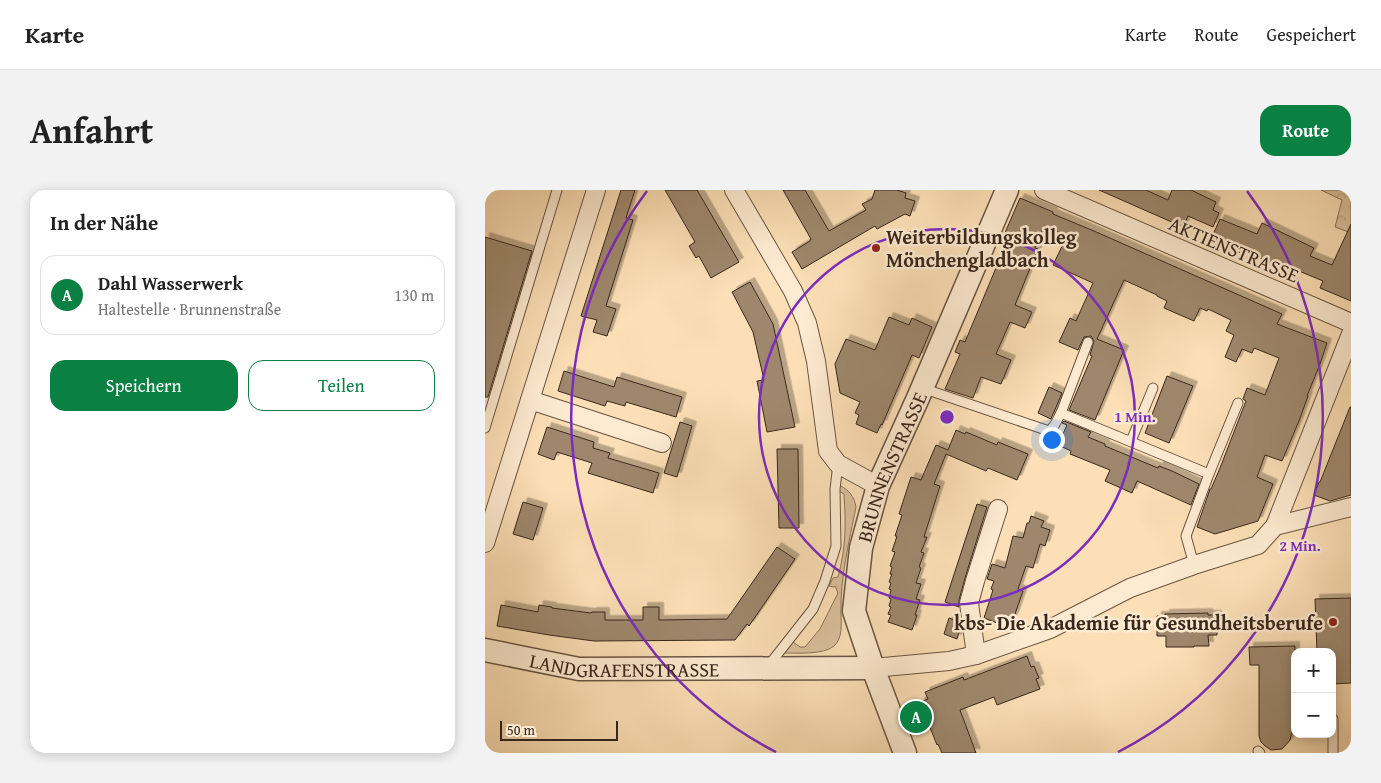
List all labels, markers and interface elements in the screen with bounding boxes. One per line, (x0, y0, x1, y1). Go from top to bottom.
text: Karte (25, 17, 84, 52)
text: Karte (1125, 21, 1166, 48)
text: Route (1194, 21, 1239, 48)
text: Gespeichert (1267, 21, 1356, 48)
text: Anfahrt (30, 105, 153, 156)
button: Route (1260, 105, 1351, 156)
text: In der Nähe (50, 207, 158, 238)
street label: AKTIENSTRASSE (1164, 209, 1304, 289)
place label: Weiterbildungskolleg Mönchengladbach (886, 222, 1077, 274)
marker: Weiterbildungskolleg Mönchengladbach (870, 242, 882, 254)
text: Dahl Wasserwerk (98, 269, 243, 297)
text: A (62, 283, 72, 307)
text: 130 m (394, 283, 434, 307)
text: Haltestelle · Brunnenstraße (98, 297, 281, 321)
button: Speichern (50, 360, 238, 411)
button: Teilen (248, 360, 435, 411)
street label: BRUNNENSTRASSE (849, 387, 934, 545)
text: 1 Min. (1114, 406, 1156, 427)
centre of rings (938, 408, 956, 426)
your location (1039, 427, 1065, 453)
text: 2 Min. (1279, 535, 1321, 556)
place label: kbs- Die Akademie für Gesundheitsberufe (954, 608, 1323, 637)
marker: kbs- Die Akademie für Gesundheitsberufe (1327, 616, 1339, 628)
street label: LANDGRAFENSTRASSE (527, 645, 719, 684)
map controls (1291, 648, 1336, 738)
button: + (1291, 648, 1336, 693)
button: − (1291, 693, 1336, 738)
pin: A (900, 698, 932, 736)
scale bar (500, 718, 617, 741)
text: 50 m (507, 720, 535, 740)

